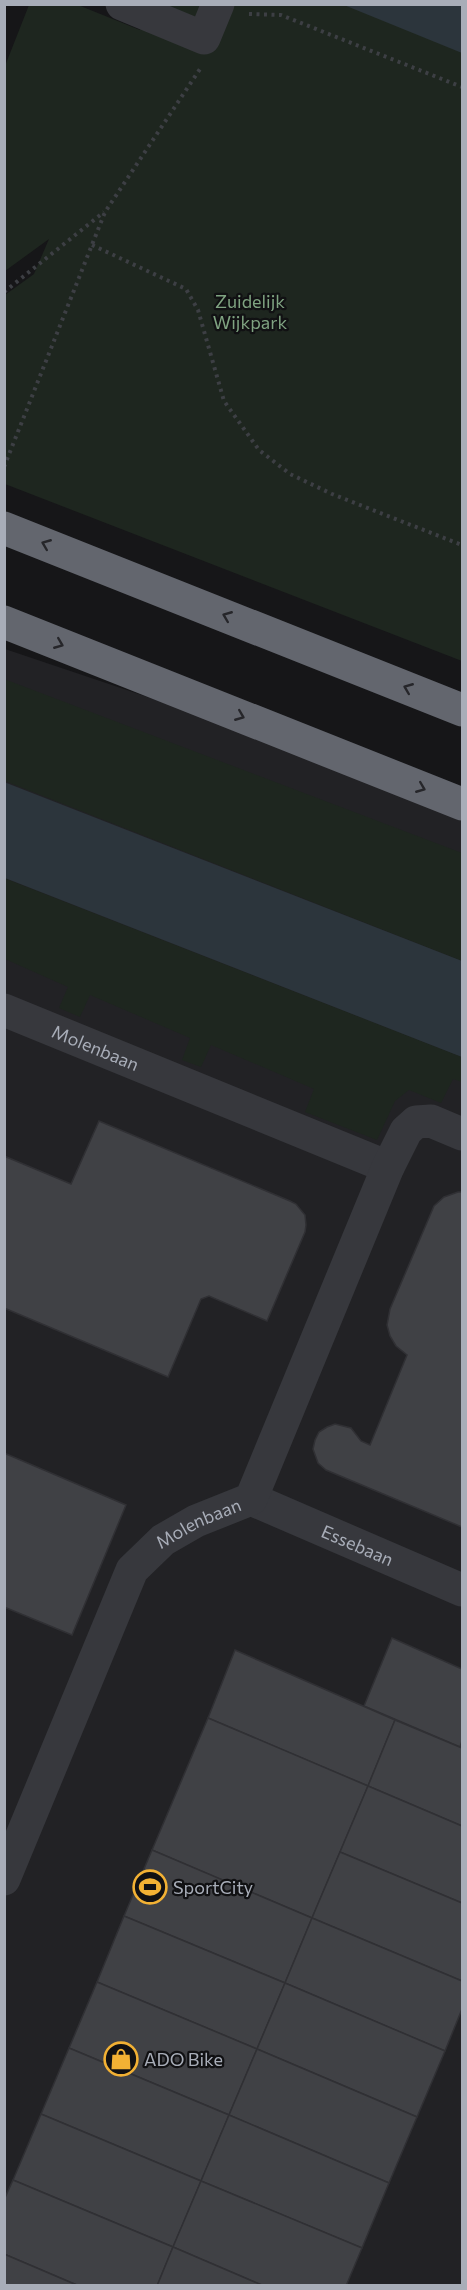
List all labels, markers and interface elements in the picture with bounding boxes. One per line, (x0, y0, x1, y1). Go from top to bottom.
park label: Zuidelijk Wijkpark (213, 290, 287, 333)
one-way arrow (41, 539, 51, 552)
one-way arrow (222, 611, 233, 623)
one-way arrow (53, 636, 64, 649)
one-way arrow (403, 683, 414, 695)
one-way arrow (234, 708, 245, 721)
one-way arrow (416, 780, 426, 793)
street label: Molenbaan (49, 1020, 142, 1075)
street label: Molenbaan (152, 1493, 244, 1553)
street label: Essebaan (318, 1520, 397, 1570)
sports icon: SportCity (132, 1869, 168, 1905)
place label: SportCity (173, 1876, 253, 1898)
shop icon: ADO Bike (103, 2041, 139, 2077)
place label: ADO Bike (144, 2048, 223, 2070)

